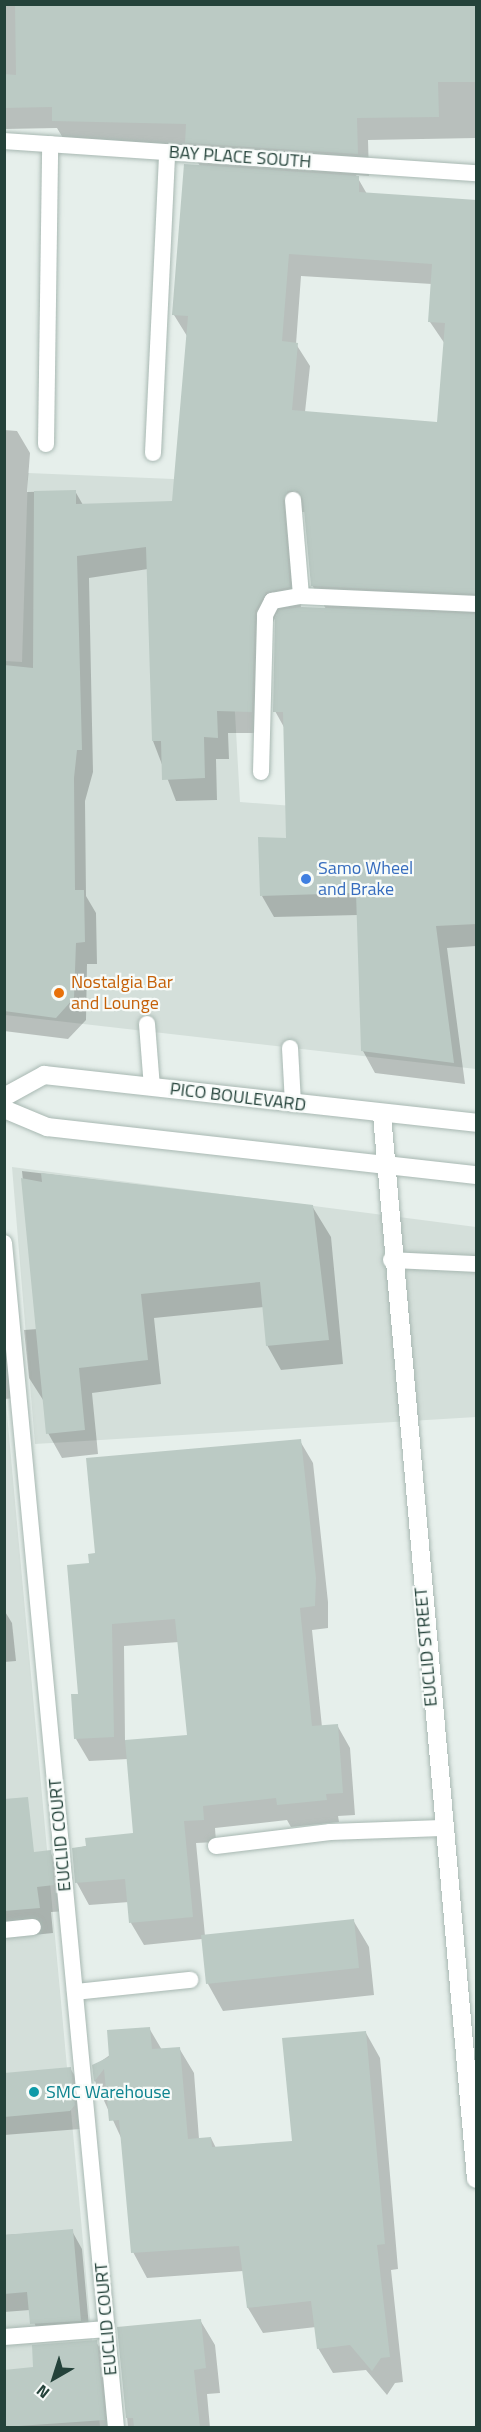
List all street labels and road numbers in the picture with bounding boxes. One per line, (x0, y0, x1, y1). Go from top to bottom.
street label: BAY PLACE SOUTH (168, 141, 312, 173)
street label: PICO BOULEVARD (169, 1078, 307, 1116)
street label: EUCLID STREET (410, 1586, 442, 1708)
street label: EUCLID COURT (44, 1778, 76, 1892)
street label: EUCLID COURT (90, 2262, 122, 2376)

